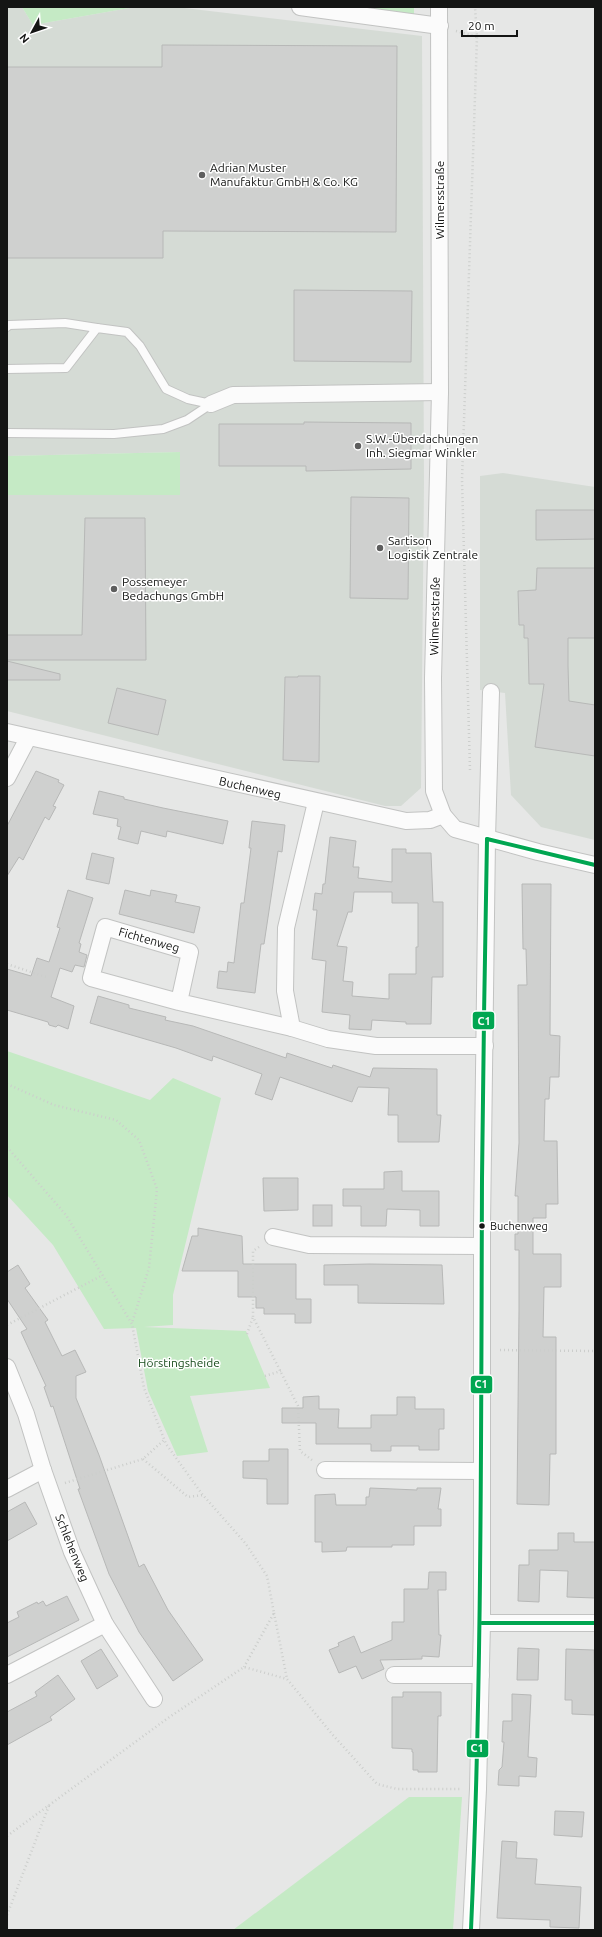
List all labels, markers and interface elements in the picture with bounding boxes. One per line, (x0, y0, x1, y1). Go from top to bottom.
north arrow (12, 12, 52, 52)
scale bar (462, 12, 517, 38)
text: 20 m (468, 19, 495, 32)
text: N (17, 31, 32, 45)
place label: Adrian Muster Manufaktur GmbH & Co. KG (210, 161, 358, 188)
street label: Wilmersstraße (433, 161, 446, 239)
marker: Adrian Muster Manufaktur GmbH & Co. KG (197, 170, 207, 180)
place label: S.W.-Überdachungen Inh. Siegmar Winkler (366, 432, 478, 459)
marker: S.W.-Überdachungen Inh. Siegmar Winkler (353, 441, 363, 451)
place label: Sartison Logistik Zentrale (388, 534, 478, 561)
marker: Sartison Logistik Zentrale (375, 543, 385, 553)
place label: Possemeyer Bedachungs GmbH (122, 575, 224, 602)
street label: Wilmersstraße (427, 577, 442, 655)
marker: Possemeyer Bedachungs GmbH (109, 584, 119, 594)
street label: Buchenweg (218, 774, 282, 801)
street label: Fichtenweg (117, 925, 181, 954)
line badge: C1 (472, 1011, 495, 1030)
text: C1 (477, 1015, 491, 1027)
place label: Buchenweg (490, 1220, 548, 1232)
marker: Buchenweg (477, 1221, 487, 1231)
park label: Hörstingsheide (138, 1356, 220, 1369)
line badge: C1 (470, 1375, 493, 1394)
text: C1 (474, 1378, 488, 1390)
street label: Schlehenweg (53, 1512, 92, 1583)
line badge: C1 (466, 1739, 489, 1758)
text: C1 (470, 1742, 484, 1754)

